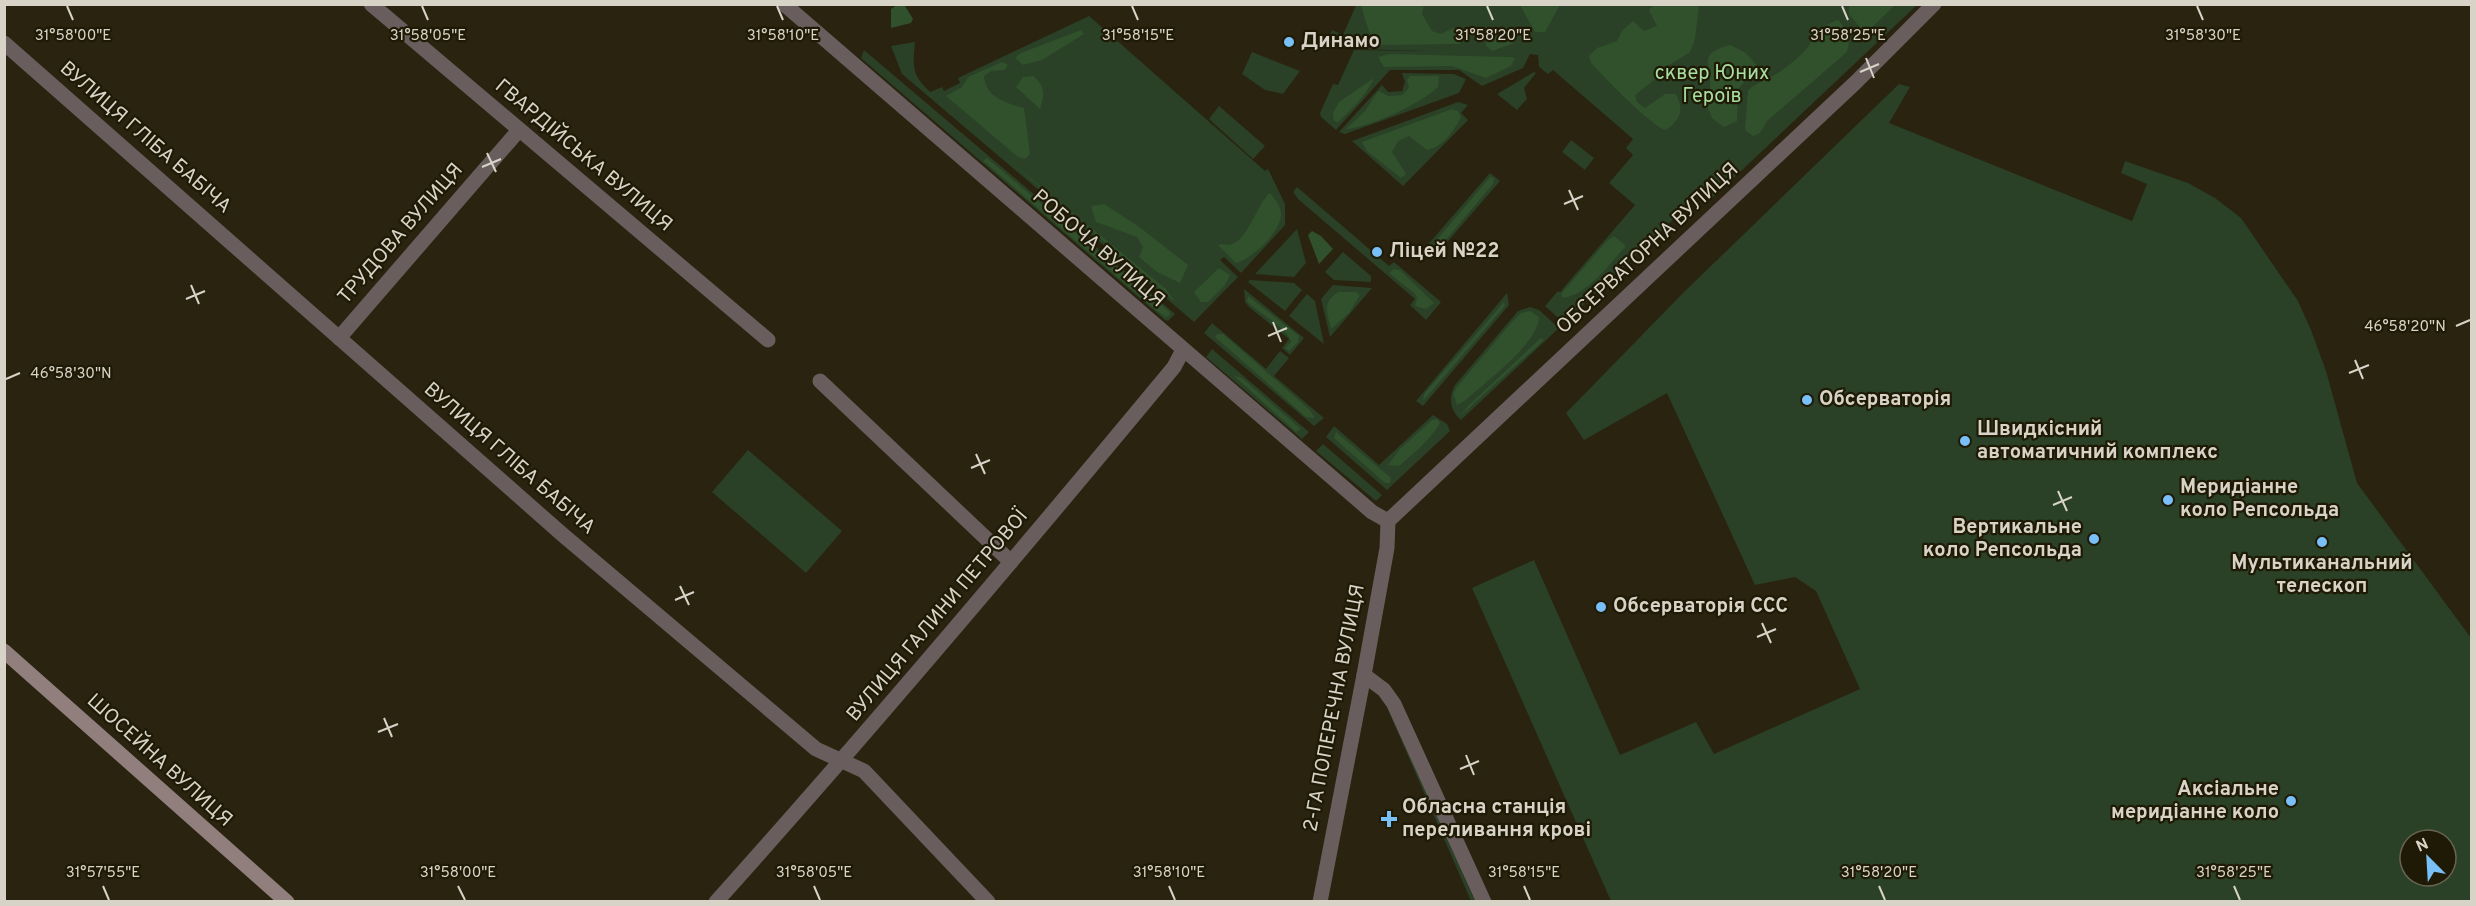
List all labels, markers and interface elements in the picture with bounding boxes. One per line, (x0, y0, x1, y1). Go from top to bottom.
text: 31°58'00"E (35, 27, 111, 46)
text: 31°58'05"E (390, 27, 466, 46)
text: 31°58'10"E (747, 27, 819, 46)
text: 31°58'15"E (1102, 27, 1174, 46)
text: 31°58'20"E (1455, 27, 1531, 46)
text: 31°58'25"E (1810, 27, 1886, 46)
text: 31°58'30"E (2165, 27, 2241, 46)
place label: Динамо (1301, 29, 1380, 55)
marker: Динамо (1282, 35, 1296, 49)
street label: ВУЛИЦЯ ГЛІБА БАБІЧА (54, 56, 236, 220)
park label: сквер Юних Героїв (1655, 61, 1769, 110)
street label: ГВАРДІЙСЬКА ВУЛИЦЯ (489, 72, 679, 238)
street label: ТРУДОВА ВУЛИЦЯ (333, 158, 469, 310)
street label: ОБСЕРВАТОРНА ВУЛИЦЯ (1551, 158, 1745, 340)
street label: РОБОЧА ВУЛИЦЯ (1026, 184, 1170, 314)
place label: Ліцей №22 (1389, 239, 1499, 265)
marker: Ліцей №22 (1370, 245, 1384, 259)
text: 46°58'20"N (2364, 318, 2446, 337)
text: 46°58'30"N (30, 365, 112, 384)
street label: ВУЛИЦЯ ГЛІБА БАБІЧА (418, 377, 600, 541)
place label: Обсерваторія (1819, 387, 1951, 413)
marker: Обсерваторія (1800, 393, 1814, 407)
place label: Швидкісний автоматичний комплекс (1977, 417, 2218, 466)
marker: Швидкісний автоматичний комплекс (1958, 434, 1972, 448)
place label: Меридіанне коло Репсольда (2180, 475, 2339, 524)
marker: Меридіанне коло Репсольда (2161, 493, 2175, 507)
street label: ВУЛИЦЯ ГАЛИНИ ПЕТРОВОЇ (841, 504, 1035, 727)
place label: Вертикальне коло Репсольда (1923, 515, 2082, 564)
marker: Вертикальне коло Репсольда (2087, 532, 2101, 546)
marker: Мультиканальний телескоп (2315, 535, 2329, 549)
place label: Мультиканальний телескоп (2231, 551, 2413, 600)
street label: 2-ГА ПОПЕРЕЧНА ВУЛИЦЯ (1298, 582, 1372, 834)
place label: Обсерваторія ССС (1613, 594, 1788, 620)
marker: Обсерваторія ССС (1594, 600, 1608, 614)
street label: ШОСЕЙНА ВУЛИЦЯ (81, 687, 239, 833)
place label: Аксіальне меридіанне коло (2111, 777, 2279, 826)
marker: Аксіальне меридіанне коло (2284, 794, 2298, 808)
place label: Обласна станція переливання крові (1402, 795, 1591, 844)
marker: Обласна станція переливання крові (1380, 810, 1398, 828)
north arrow (2398, 828, 2458, 888)
text: N (2413, 835, 2432, 858)
text: 31°57'55"E (66, 864, 140, 883)
text: 31°58'00"E (420, 864, 496, 883)
text: 31°58'05"E (776, 864, 852, 883)
text: 31°58'10"E (1133, 864, 1205, 883)
text: 31°58'15"E (1488, 864, 1560, 883)
text: 31°58'20"E (1841, 864, 1917, 883)
text: 31°58'25"E (2196, 864, 2272, 883)

